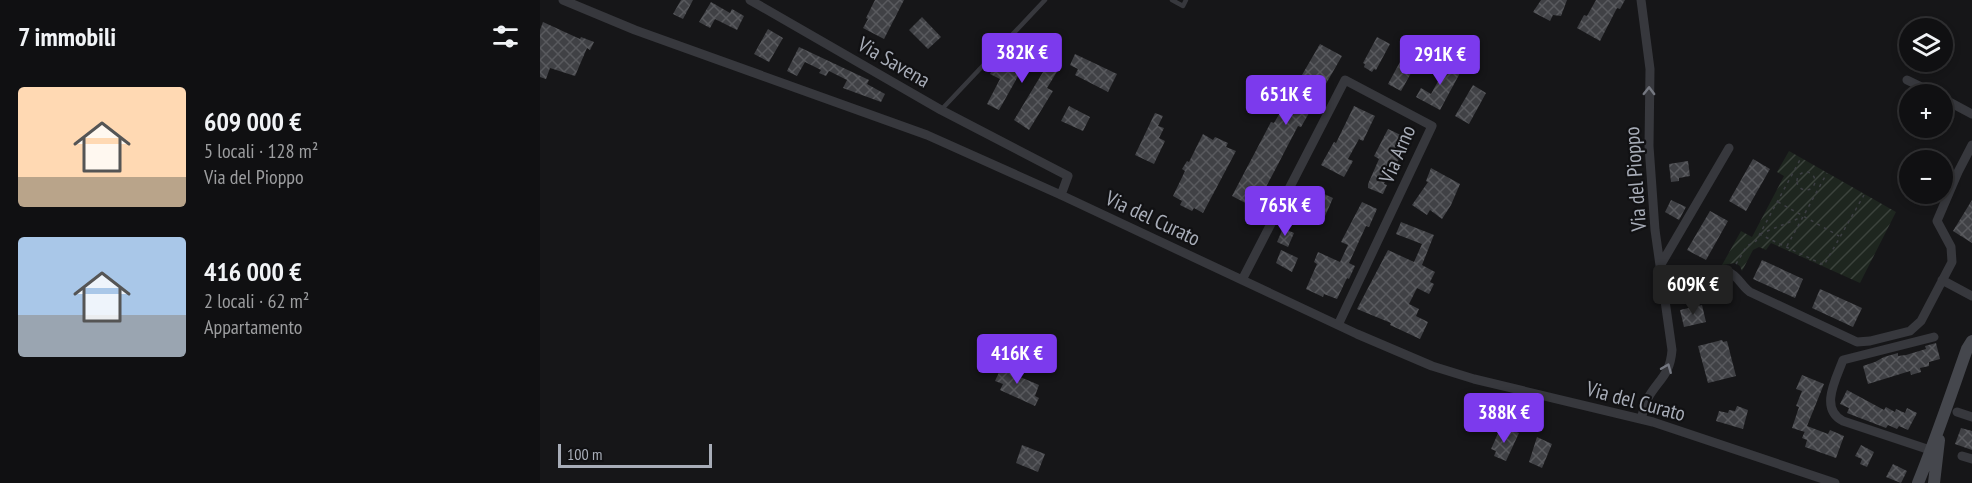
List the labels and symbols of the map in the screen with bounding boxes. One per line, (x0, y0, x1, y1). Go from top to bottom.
street label: Via Savena (852, 30, 935, 93)
pin: 382K € (973, 33, 1071, 84)
pin: 291K € (1391, 35, 1489, 86)
pin: 651K € (1237, 75, 1335, 126)
one-way arrow (1643, 87, 1655, 96)
street label: Via Arno (1372, 121, 1421, 188)
street label: Via del Pioppo (1618, 126, 1652, 233)
street label: Via del Curato (1100, 184, 1205, 252)
pin: 765K € (1236, 186, 1334, 237)
pin: 609K € (1644, 265, 1742, 316)
pin: 416K € (968, 334, 1066, 385)
one-way arrow (1660, 363, 1672, 374)
street label: Via del Curato (1582, 375, 1689, 427)
pin: 388K € (1455, 393, 1553, 444)
scale bar (558, 441, 712, 468)

